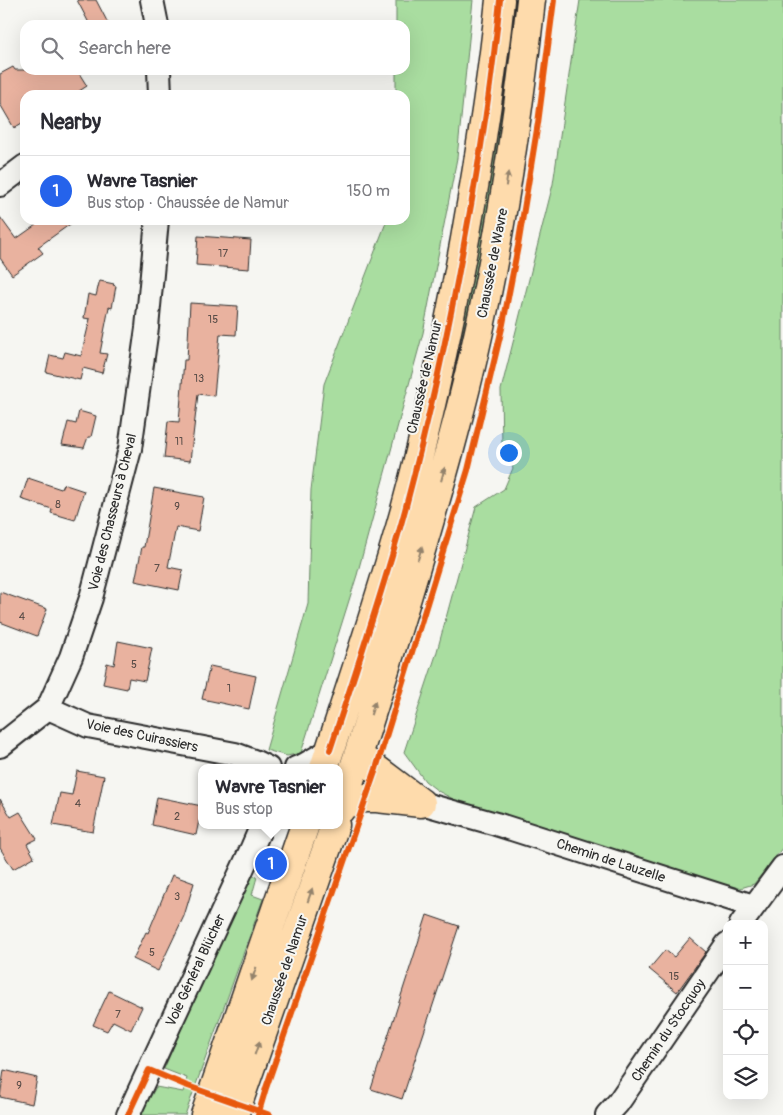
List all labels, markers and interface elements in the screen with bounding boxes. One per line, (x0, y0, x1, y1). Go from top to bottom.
search box (20, 20, 410, 75)
icon: search (38, 34, 66, 62)
text: Search here (78, 36, 171, 60)
text: Nearby (40, 109, 101, 136)
text: Wavre Tasnier (87, 169, 198, 193)
one-way arrow (504, 171, 512, 187)
text: 1 (53, 181, 59, 201)
text: 150 m (346, 181, 390, 201)
text: Bus stop · Chaussée de Namur (87, 193, 289, 213)
street label: Chaussée de Wavre (473, 207, 512, 320)
house number: 17 (218, 247, 228, 260)
house number: 15 (208, 313, 218, 326)
street label: Chaussée de Namur (403, 319, 446, 435)
house number: 13 (194, 372, 204, 385)
street label: Voie des Chasseurs à Cheval (85, 432, 140, 593)
house number: 11 (175, 435, 183, 448)
your location (496, 440, 522, 466)
one-way arrow (439, 467, 447, 482)
house number: 8 (55, 498, 61, 511)
house number: 9 (174, 500, 180, 513)
one-way arrow (417, 545, 425, 560)
house number: 7 (154, 562, 160, 575)
house number: 4 (19, 610, 26, 623)
house number: 5 (131, 658, 137, 671)
house number: 1 (227, 682, 231, 695)
one-way arrow (369, 701, 377, 716)
street label: Voie des Cuirassiers (84, 715, 200, 756)
popup (198, 764, 343, 829)
text: Wavre Tasnier (215, 775, 326, 799)
house number: 4 (75, 797, 82, 810)
text: Bus stop (215, 799, 273, 819)
house number: 2 (174, 810, 180, 823)
street label: Chemin de Lauzelle (554, 835, 668, 886)
pin: 1 (255, 845, 287, 883)
one-way arrow (307, 887, 315, 902)
house number: 3 (174, 890, 180, 903)
street label: Voie Général Blücher (162, 911, 229, 1029)
street label: Chaussée de Namur (258, 913, 311, 1028)
map controls (723, 920, 768, 1100)
button: + (723, 920, 768, 965)
house number: 5 (149, 946, 155, 959)
button: − (723, 965, 768, 1010)
one-way arrow (250, 967, 257, 982)
house number: 15 (669, 970, 679, 983)
street label: Chemin du Stocquoy (628, 976, 709, 1085)
house number: 7 (115, 1008, 121, 1021)
button: locate (723, 1010, 768, 1055)
one-way arrow (253, 1040, 261, 1055)
button: layers (723, 1055, 768, 1100)
house number: 9 (16, 1079, 22, 1092)

